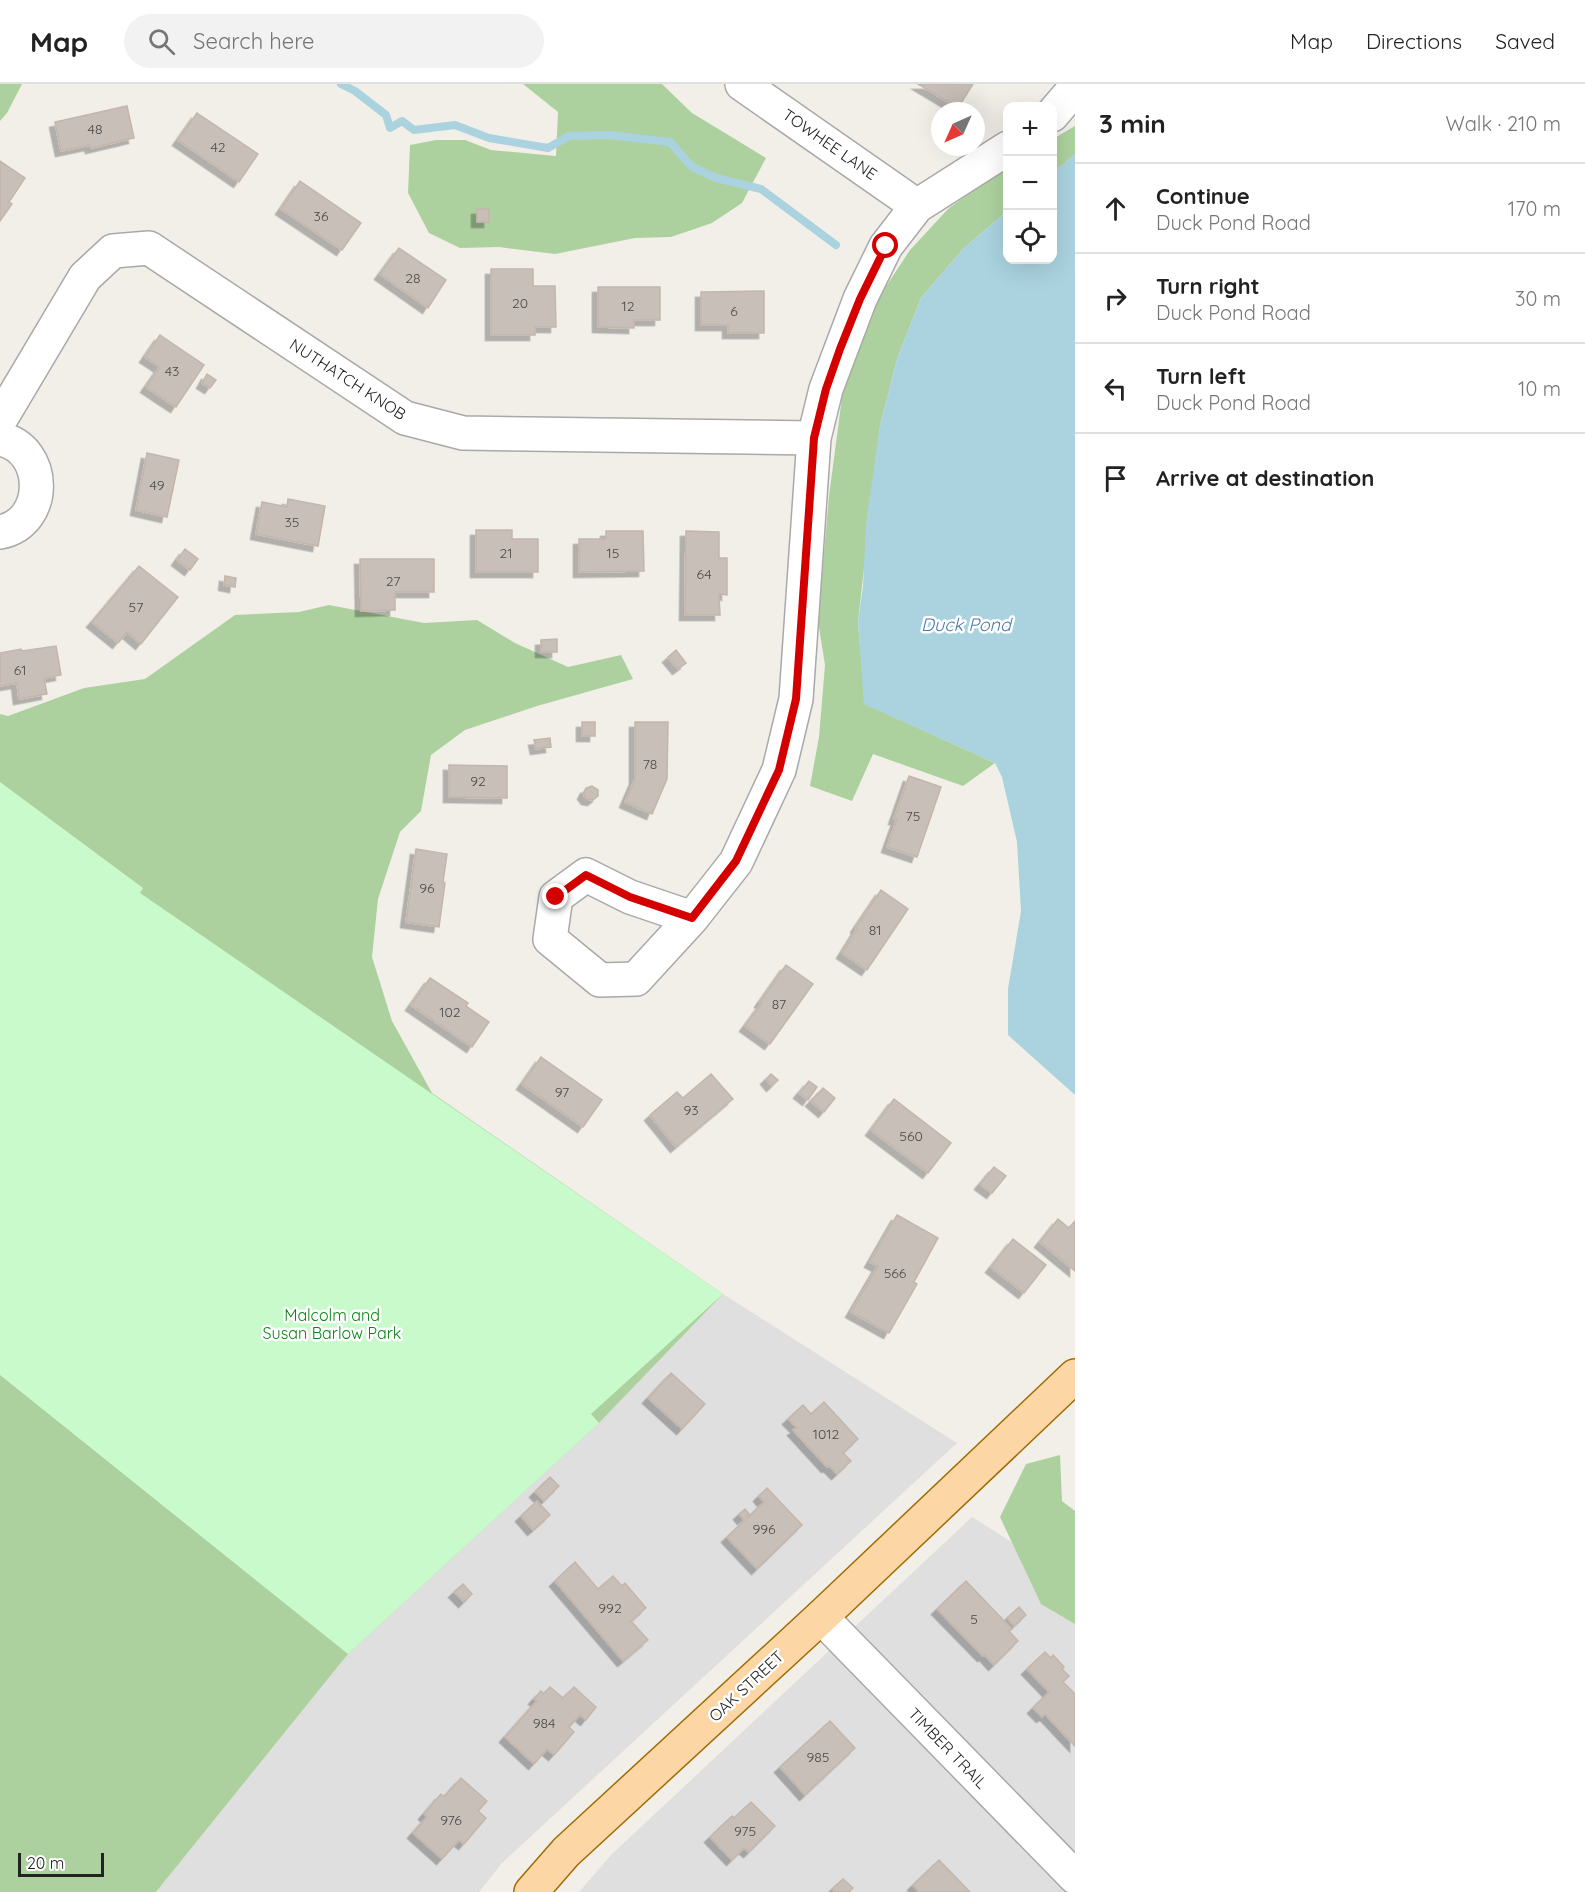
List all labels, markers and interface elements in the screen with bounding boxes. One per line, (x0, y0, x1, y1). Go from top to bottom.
search box (124, 14, 544, 68)
text: Map (30, 24, 88, 59)
icon: search (145, 25, 178, 58)
text: Search here (193, 27, 315, 55)
text: Map (1290, 28, 1333, 54)
text: Directions (1366, 28, 1462, 54)
text: Saved (1495, 28, 1555, 54)
north arrow (931, 102, 985, 156)
map controls (1003, 102, 1057, 264)
button: + (1003, 102, 1057, 156)
street label: TOWHEE LANE (779, 104, 881, 184)
text: 3 min (1099, 107, 1166, 140)
text: Walk · 210 m (1446, 111, 1561, 136)
house number: 48 (88, 120, 102, 138)
house number: 42 (210, 138, 226, 156)
button: − (1003, 156, 1057, 210)
text: Continue (1156, 182, 1250, 210)
icon: ahead (1099, 192, 1132, 225)
text: 170 m (1508, 196, 1561, 221)
house number: 36 (314, 207, 329, 225)
button: locate (1003, 210, 1057, 264)
text: Duck Pond Road (1156, 210, 1311, 235)
route start (872, 232, 898, 258)
house number: 28 (405, 269, 421, 287)
text: Turn right (1156, 272, 1260, 300)
icon: right (1099, 282, 1132, 315)
text: 30 m (1515, 286, 1561, 311)
house number: 20 (512, 294, 528, 312)
house number: 12 (622, 297, 635, 315)
text: Duck Pond Road (1156, 300, 1311, 325)
house number: 6 (730, 302, 738, 320)
street label: NUTHATCH KNOB (286, 334, 410, 424)
house number: 43 (165, 362, 179, 380)
text: Turn left (1156, 362, 1246, 390)
icon: left (1099, 372, 1132, 405)
text: 10 m (1518, 376, 1561, 401)
text: Duck Pond Road (1156, 390, 1311, 415)
icon: arrive (1099, 462, 1132, 495)
text: Arrive at destination (1156, 464, 1374, 492)
house number: 49 (150, 476, 165, 494)
house number: 35 (285, 513, 299, 531)
house number: 21 (500, 544, 512, 562)
house number: 15 (607, 544, 619, 562)
house number: 64 (696, 565, 712, 583)
house number: 27 (386, 572, 400, 590)
house number: 57 (129, 598, 143, 616)
water label: Duck Pond (921, 613, 1013, 636)
house number: 61 (14, 661, 26, 679)
house number: 78 (643, 755, 657, 773)
house number: 92 (470, 772, 486, 790)
house number: 75 (906, 807, 920, 825)
house number: 96 (419, 879, 435, 897)
route end (542, 883, 568, 909)
house number: 81 (869, 921, 881, 939)
house number: 87 (772, 995, 786, 1013)
house number: 102 (439, 1003, 461, 1021)
house number: 97 (555, 1083, 569, 1101)
house number: 93 (683, 1101, 699, 1119)
house number: 560 (899, 1127, 923, 1145)
house number: 566 (884, 1264, 907, 1282)
park label: Malcolm and Susan Barlow Park (263, 1305, 401, 1343)
house number: 1012 (813, 1425, 839, 1443)
house number: 996 (752, 1520, 776, 1538)
house number: 992 (598, 1599, 622, 1617)
house number: 5 (970, 1610, 978, 1628)
street label: OAK STREET (704, 1646, 788, 1726)
street label: TIMBER TRAIL (904, 1703, 992, 1793)
house number: 984 (533, 1714, 555, 1732)
house number: 985 (806, 1748, 830, 1766)
house number: 976 (440, 1811, 462, 1829)
house number: 975 (734, 1822, 756, 1840)
scale bar (18, 1850, 104, 1878)
text: 20 m (27, 1853, 64, 1873)

